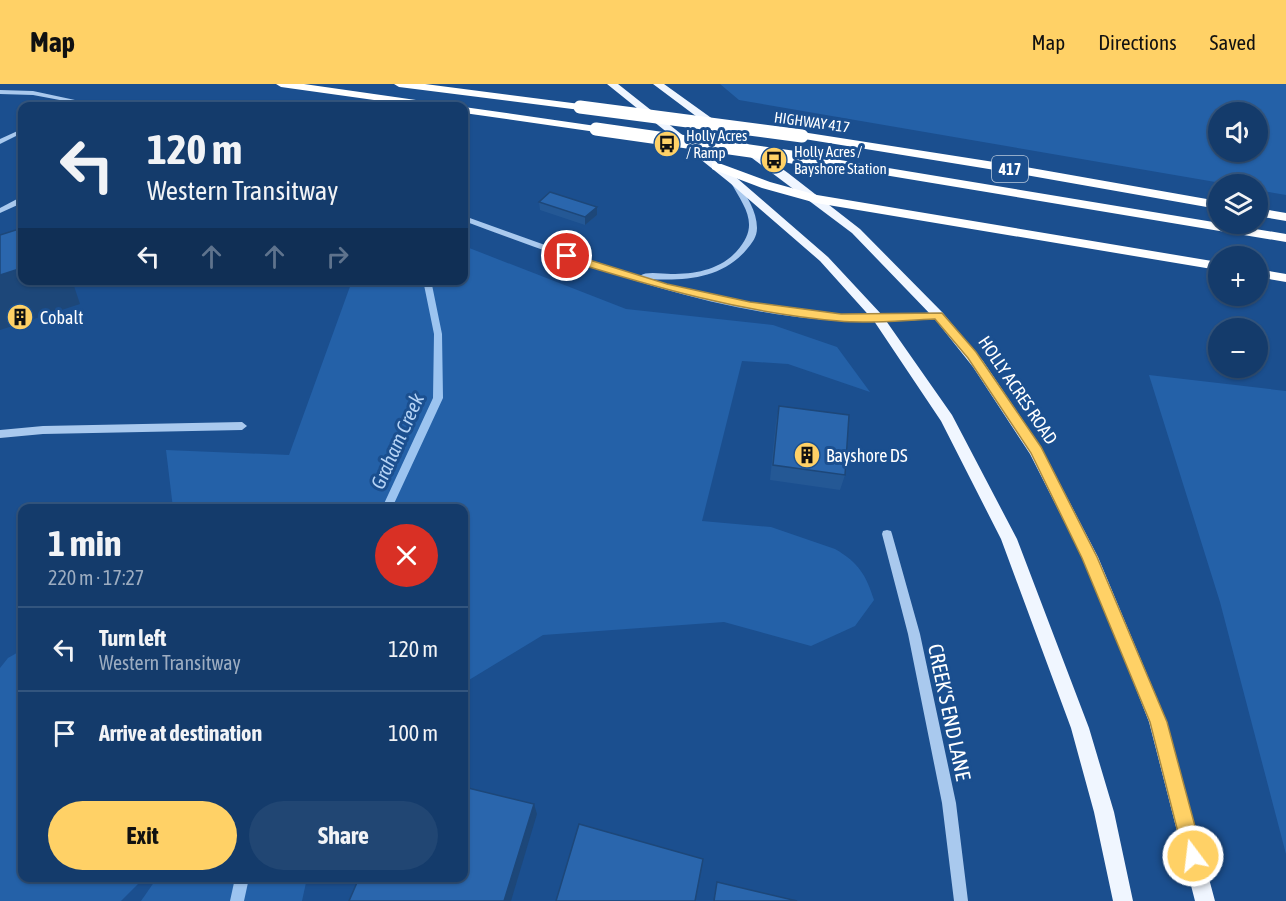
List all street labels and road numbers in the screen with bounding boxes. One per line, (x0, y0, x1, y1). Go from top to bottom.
street label: HIGHWAY 417 (773, 108, 851, 136)
road number: 417 (992, 156, 1028, 182)
street label: HOLLY ACRES ROAD (974, 332, 1062, 448)
street label: CREEK'S END LANE (924, 642, 976, 783)

